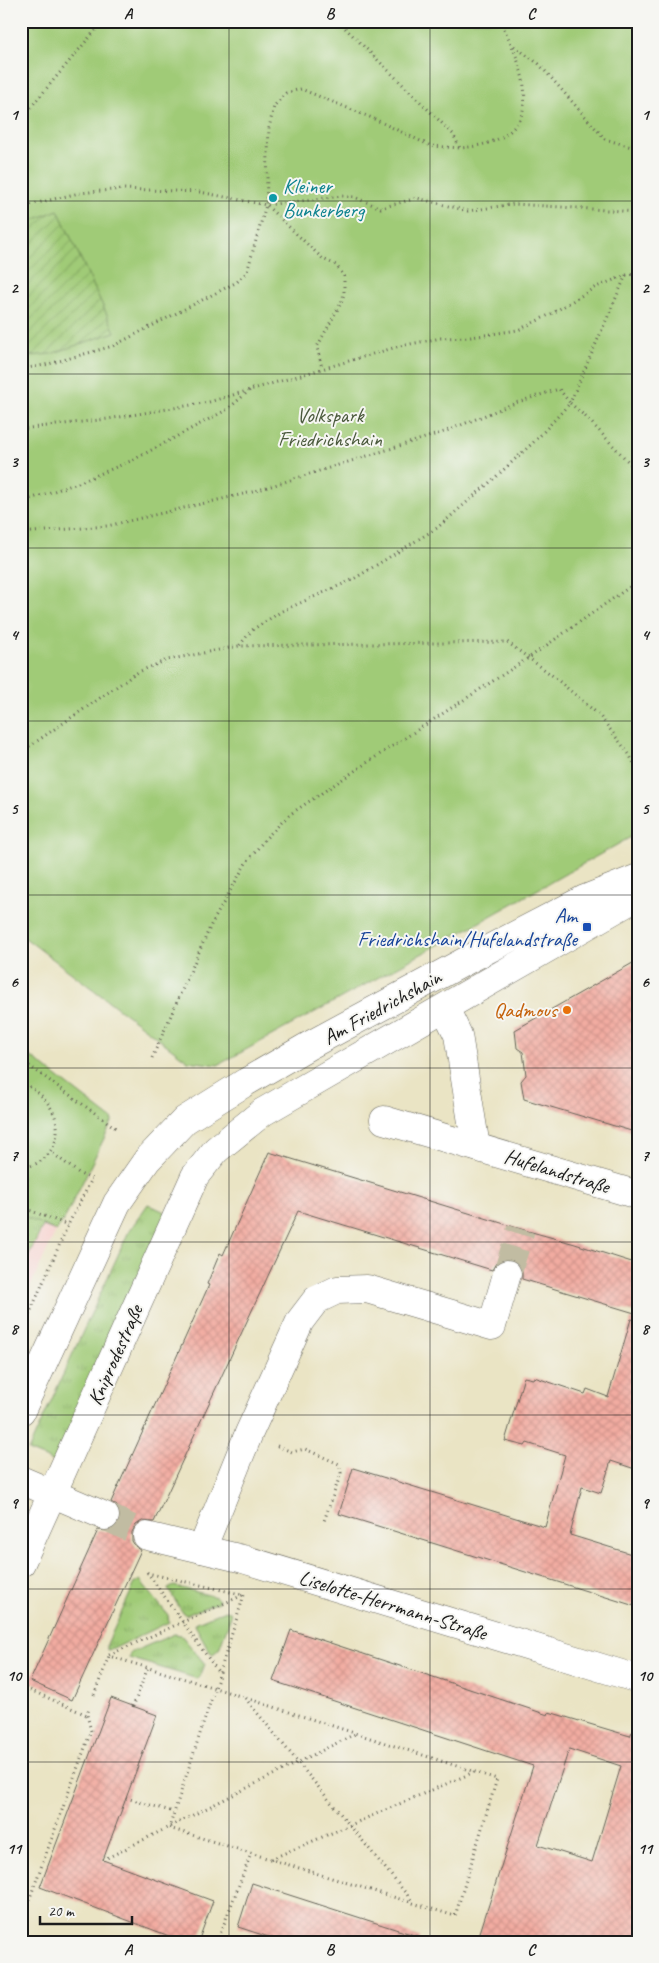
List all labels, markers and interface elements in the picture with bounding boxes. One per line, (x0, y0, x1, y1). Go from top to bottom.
text: A (124, 4, 134, 24)
text: B (326, 4, 336, 24)
text: C (527, 4, 537, 24)
text: 1 (10, 105, 19, 125)
text: 1 (641, 105, 650, 125)
place label: Kleiner Bunkerberg (283, 173, 366, 223)
marker: Kleiner Bunkerberg (267, 192, 279, 204)
text: 2 (10, 278, 19, 298)
text: 2 (641, 278, 650, 298)
park label: Volkspark Friedrichshain (278, 402, 383, 452)
text: 3 (10, 452, 19, 472)
text: 3 (641, 452, 650, 472)
text: 4 (10, 625, 19, 645)
text: 4 (641, 625, 650, 645)
text: 5 (11, 799, 20, 819)
text: 5 (642, 799, 651, 819)
place label: Am Friedrichshain/Hufelandstraße (358, 902, 579, 952)
marker: Am Friedrichshain/Hufelandstraße (581, 921, 593, 933)
street label: Am Friedrichshain (318, 963, 447, 1050)
text: 6 (10, 972, 19, 992)
text: 6 (641, 972, 650, 992)
place label: Qadmous (494, 997, 559, 1023)
marker: Qadmous (561, 1004, 573, 1016)
street label: Hufelandstraße (501, 1143, 615, 1200)
text: 7 (10, 1146, 19, 1166)
text: 7 (641, 1146, 650, 1166)
street label: Kniprodestraße (81, 1299, 150, 1409)
text: 8 (10, 1319, 19, 1339)
text: 8 (641, 1319, 650, 1339)
text: 9 (10, 1493, 19, 1513)
text: 9 (641, 1493, 650, 1513)
street label: Liselotte-Herrmann-Straße (296, 1564, 492, 1647)
text: 10 (7, 1666, 23, 1686)
text: 10 (638, 1666, 654, 1686)
text: 11 (7, 1839, 23, 1859)
text: 11 (638, 1839, 654, 1859)
scale bar (40, 1893, 132, 1925)
text: 20 m (48, 1902, 75, 1921)
text: A (124, 1940, 134, 1960)
text: B (326, 1940, 336, 1960)
text: C (527, 1940, 537, 1960)

